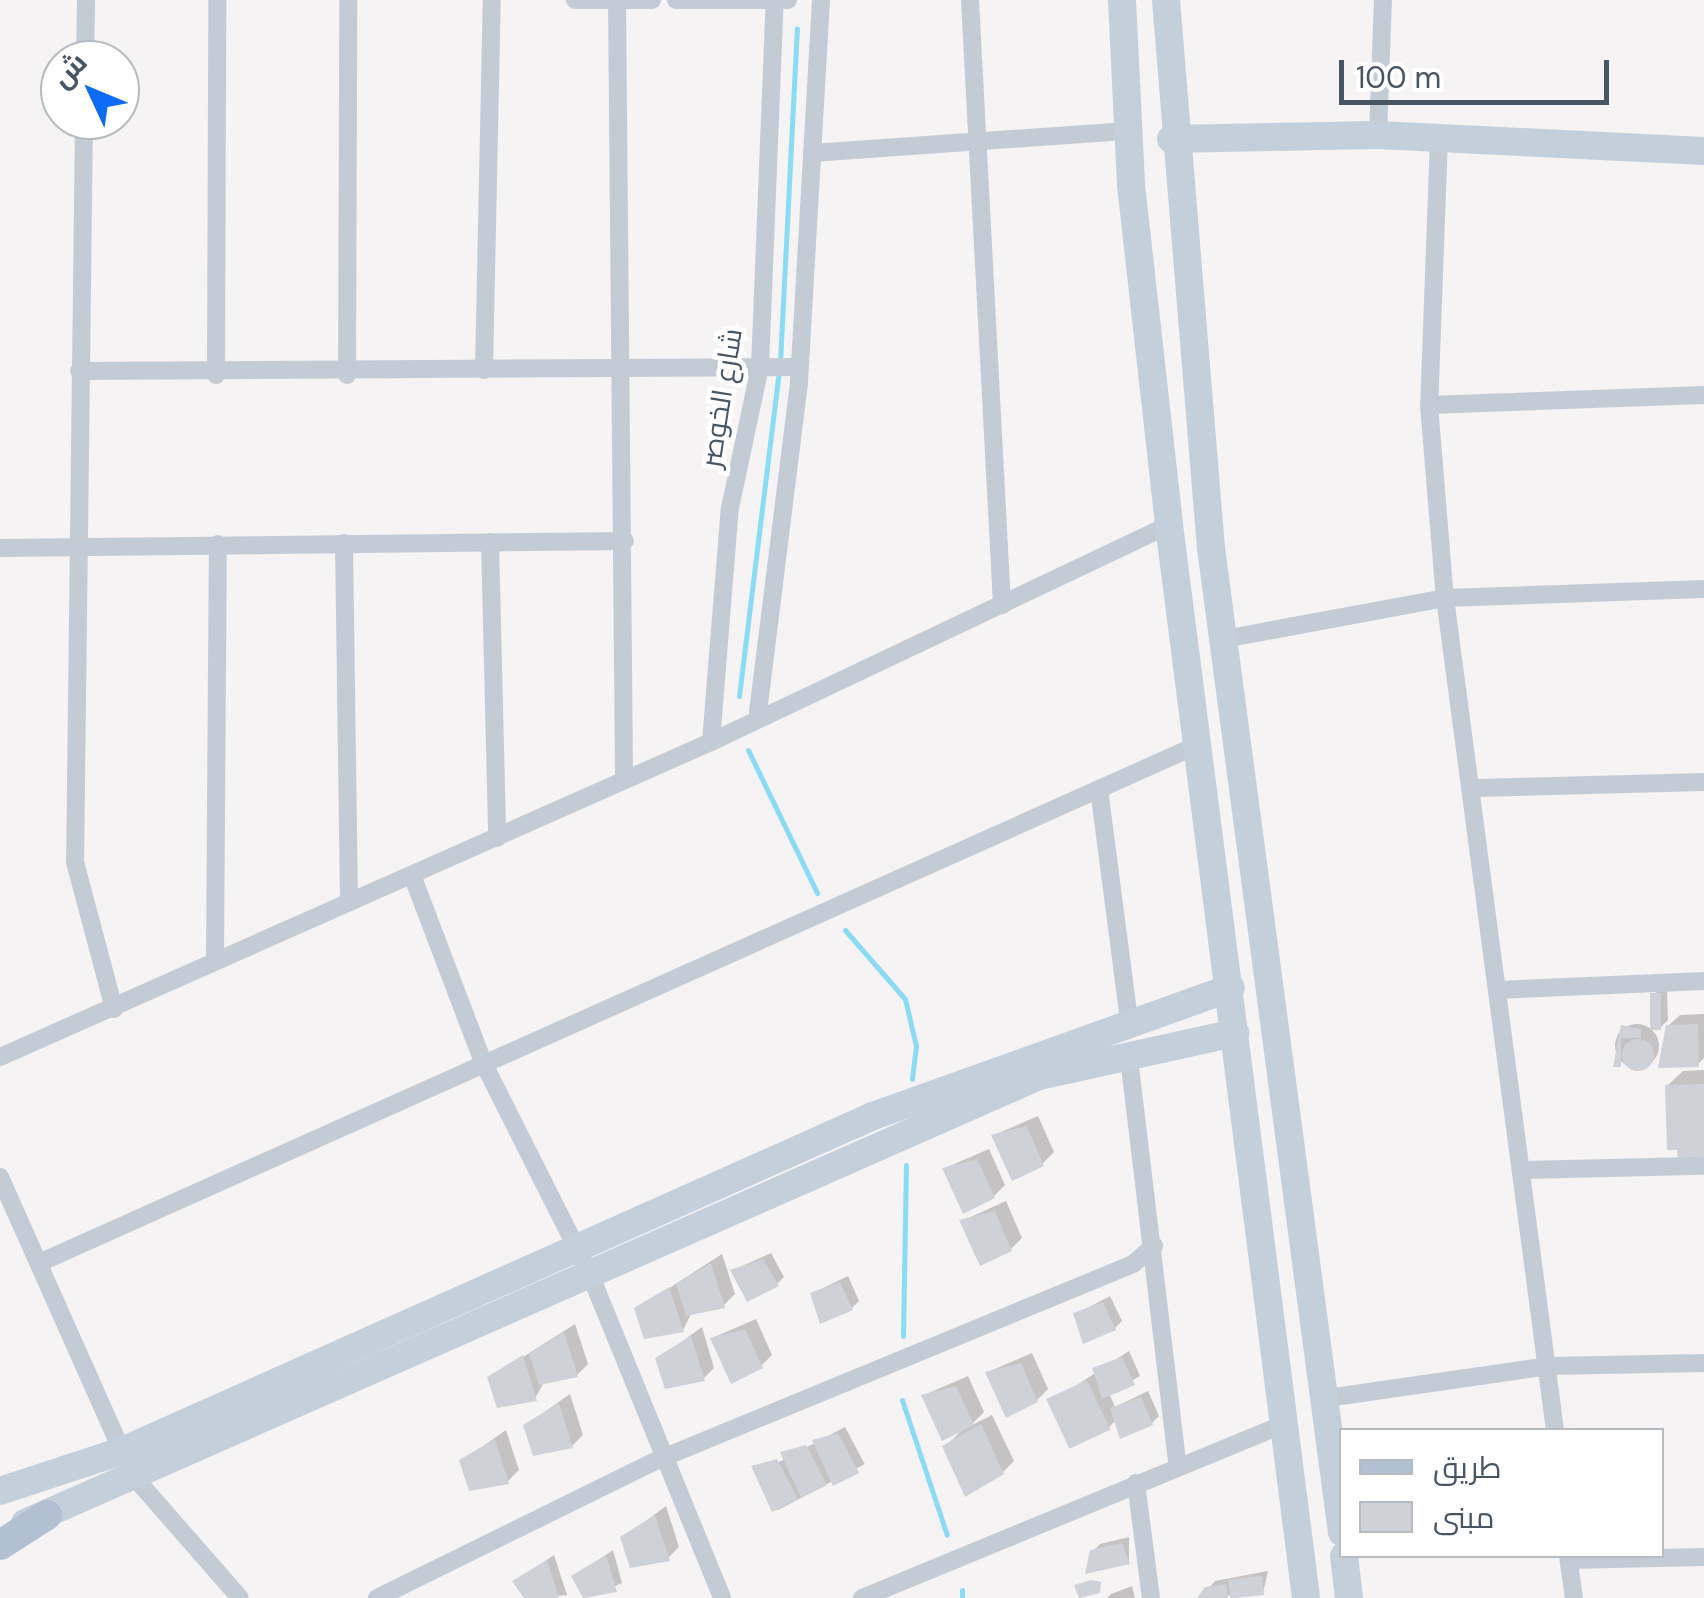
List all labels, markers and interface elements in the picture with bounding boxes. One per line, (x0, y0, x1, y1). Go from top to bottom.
north arrow (40, 40, 140, 140)
scale bar (1344, 40, 1614, 102)
text: ش (44, 44, 95, 96)
text: 100 m (1356, 58, 1441, 97)
street label: شارع الخوصر (694, 326, 750, 470)
legend (1339, 1428, 1664, 1558)
text: طريق (1433, 1448, 1502, 1487)
text: مبنى (1433, 1498, 1494, 1537)

